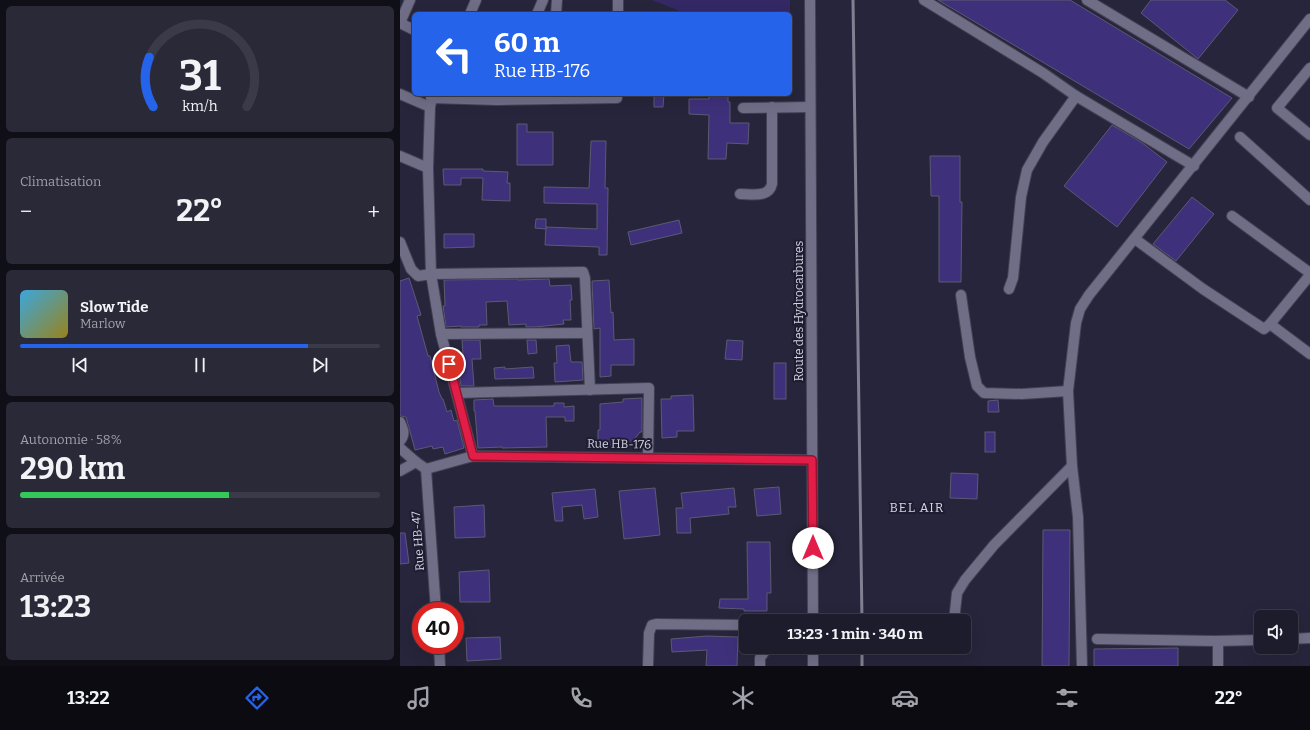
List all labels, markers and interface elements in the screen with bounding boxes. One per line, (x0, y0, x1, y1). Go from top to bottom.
text: 60 m (494, 26, 560, 59)
icon: left (428, 28, 480, 80)
text: 31 (179, 51, 221, 101)
text: Rue HB-176 (494, 60, 590, 82)
text: km/h (182, 98, 218, 115)
text: Climatisation (20, 174, 101, 189)
text: 22° (176, 193, 223, 229)
text: − (20, 198, 32, 225)
text: + (367, 198, 380, 225)
street label: Route des Hydrocarbures (792, 240, 806, 381)
text: Slow Tide (80, 298, 148, 316)
text: Marlow (80, 316, 125, 331)
pin (432, 347, 466, 381)
icon: arrive (438, 353, 460, 375)
icon: previous (69, 354, 91, 376)
icon: pause (189, 354, 211, 376)
icon: next (309, 354, 331, 376)
text: Autonomie · 58% (20, 432, 122, 447)
street label: Rue HB-176 (587, 436, 651, 452)
text: 290 km (20, 451, 125, 487)
district label: BEL AIR (890, 500, 944, 515)
street label: Rue HB-47 (409, 511, 427, 571)
position arrow (792, 527, 834, 569)
text: Arrivée (20, 570, 65, 585)
text: 13:23 (20, 589, 91, 625)
speed limit sign: 40 (412, 602, 464, 654)
map controls (1254, 610, 1298, 654)
button: sound (1254, 610, 1298, 654)
text: 13:23 · 1 min · 340 m (787, 625, 923, 643)
icon: directions (243, 684, 271, 712)
icon: music (405, 684, 433, 712)
icon: phone (567, 684, 595, 712)
icon: climate (729, 684, 757, 712)
icon: car (891, 684, 919, 712)
icon: filters (1053, 684, 1081, 712)
text: 13:22 (67, 687, 110, 709)
text: 22° (1215, 687, 1243, 709)

